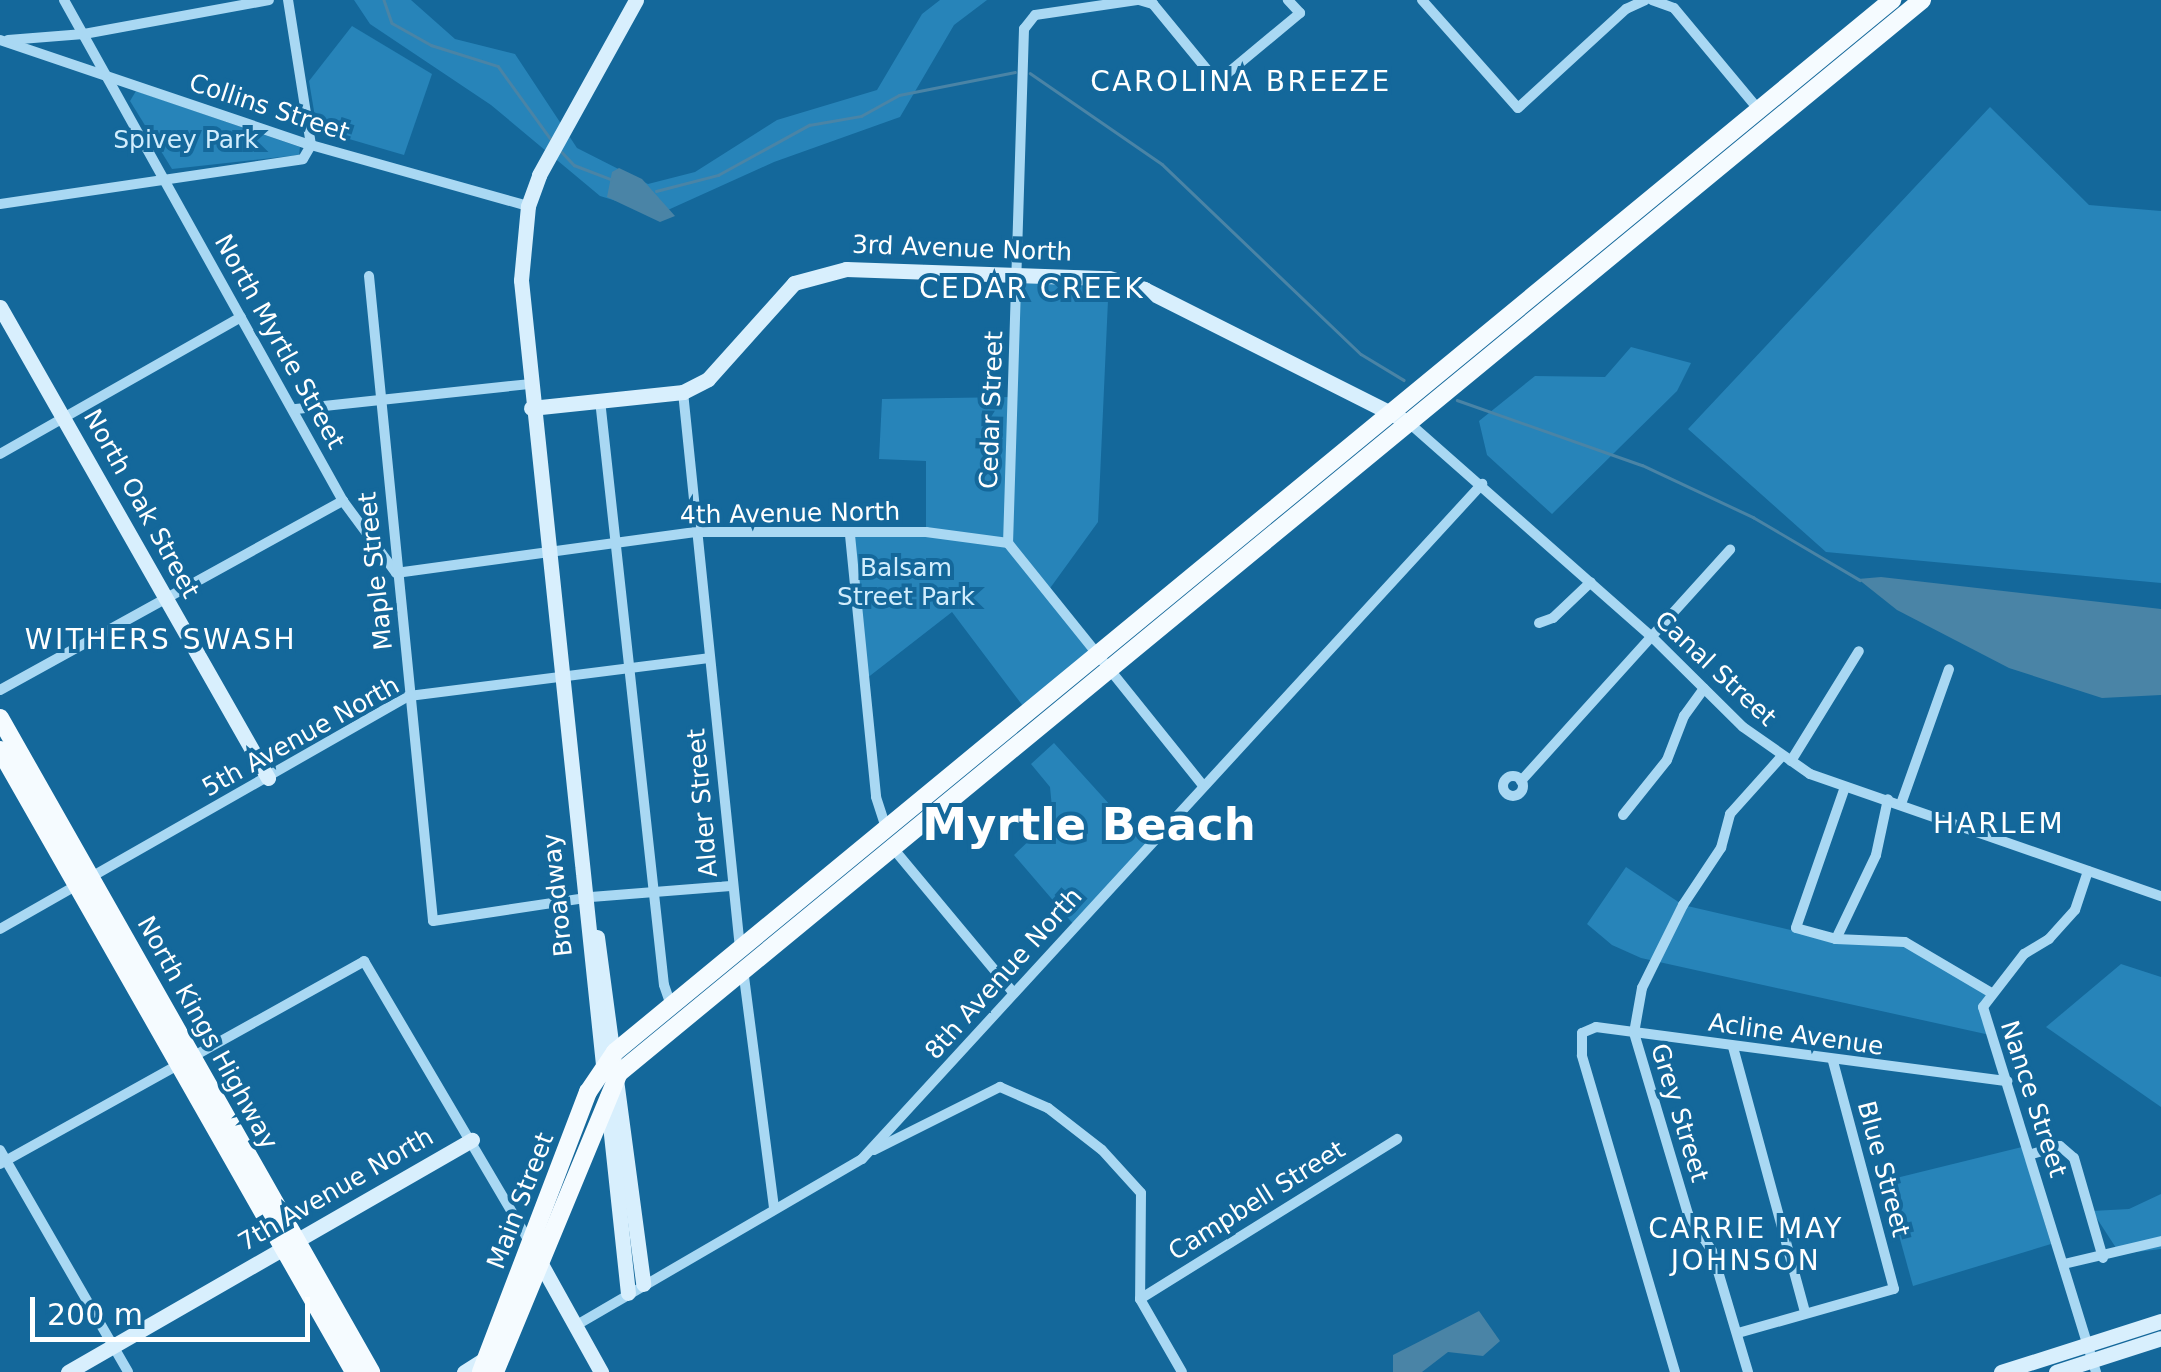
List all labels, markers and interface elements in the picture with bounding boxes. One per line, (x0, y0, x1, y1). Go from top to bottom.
district label: CAROLINA BREEZE (1090, 65, 1392, 99)
street label: Collins Street (185, 68, 353, 148)
park label: Spivey Park (113, 125, 259, 155)
street label: North Myrtle Street (208, 230, 350, 454)
street label: 3rd Avenue North (851, 230, 1073, 268)
district label: CEDAR CREEK (919, 272, 1145, 306)
street label: Cedar Street (974, 330, 1010, 490)
street label: North Oak Street (77, 404, 205, 604)
street label: Maple Street (353, 490, 399, 652)
street label: 4th Avenue North (680, 497, 900, 531)
park label: Balsam Street Park (837, 554, 975, 613)
street label: Canal Street (1648, 605, 1782, 733)
district label: WITHERS SWASH (25, 623, 297, 657)
street label: 5th Avenue North (197, 670, 405, 804)
street label: Alder Street (682, 727, 724, 879)
district label: Myrtle Beach (922, 798, 1256, 852)
district label: HARLEM (1933, 807, 2065, 841)
street label: Broadway (537, 832, 579, 958)
street label: 8th Avenue North (919, 882, 1089, 1066)
street label: North Kings Highway (130, 911, 284, 1155)
street label: Acline Avenue (1707, 1008, 1885, 1062)
street label: Nance Street (1994, 1017, 2072, 1181)
street label: Grey Street (1644, 1040, 1714, 1186)
street label: Blue Street (1850, 1098, 1916, 1240)
street label: 7th Avenue North (233, 1122, 439, 1258)
street label: Main Street (481, 1129, 561, 1273)
street label: Campbell Street (1163, 1135, 1351, 1267)
district label: CARRIE MAY JOHNSON (1648, 1212, 1844, 1278)
scale bar (35, 1277, 315, 1339)
text: 200 m (47, 1297, 143, 1332)

